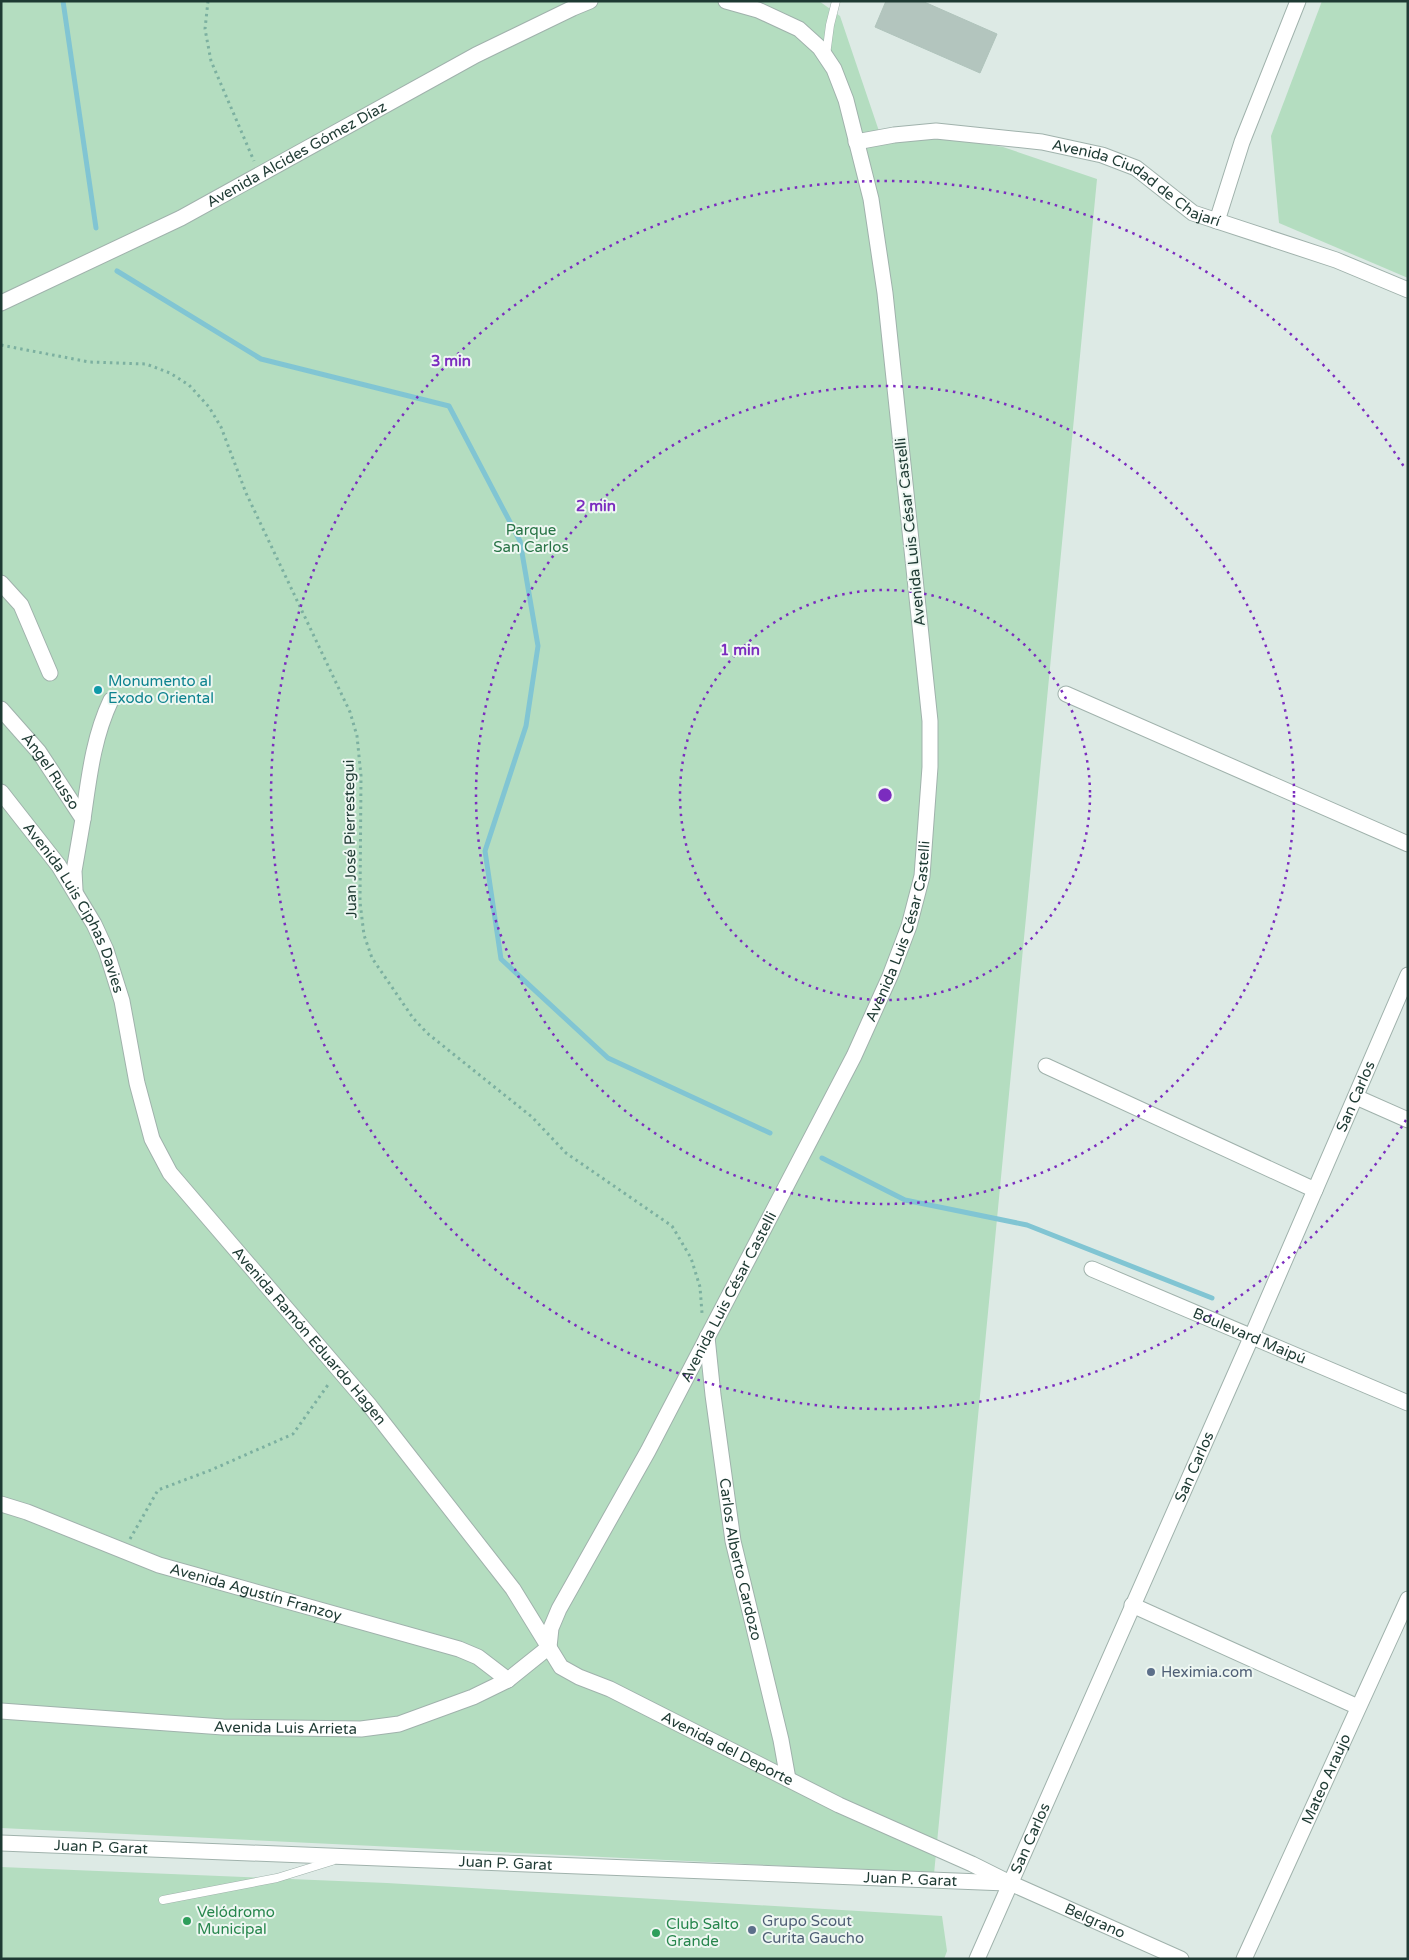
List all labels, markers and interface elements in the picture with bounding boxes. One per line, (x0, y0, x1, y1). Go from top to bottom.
street label: Avenida Alcides Gómez Díaz (204, 97, 389, 211)
street label: Avenida Ciudad de Chajarí (1050, 135, 1223, 230)
text: 3 min (431, 352, 471, 370)
street label: Avenida Luis César Castelli (891, 437, 929, 627)
text: 2 min (576, 497, 616, 515)
park label: Parque San Carlos (493, 521, 569, 556)
text: 1 min (720, 641, 760, 659)
place label: Monumento al Exodo Oriental (108, 672, 214, 707)
marker: Monumento al Exodo Oriental (92, 684, 104, 696)
street label: Ángel Russo (18, 730, 83, 813)
street label: Juan José Pierrestegui (340, 759, 360, 919)
centre of rings (876, 786, 894, 804)
street label: Avenida Luis Ciphas Davies (19, 819, 128, 995)
street label: Avenida Luis César Castelli (862, 840, 934, 1025)
street label: San Carlos (1332, 1058, 1379, 1135)
street label: Avenida Luis César Castelli (677, 1208, 780, 1385)
street label: Avenida Ramón Eduardo Hagen (228, 1243, 390, 1428)
street label: Boulevard Maipú (1190, 1304, 1309, 1368)
street label: San Carlos (1171, 1429, 1218, 1505)
street label: Carlos Alberto Cardozo (715, 1477, 766, 1642)
street label: Avenida Agustín Franzoy (168, 1559, 344, 1625)
place label: Heximia.com (1161, 1663, 1253, 1681)
marker: Heximia.com (1145, 1666, 1157, 1678)
street label: Avenida del Deporte (659, 1708, 796, 1789)
street label: Avenida Luis Arrieta (213, 1717, 357, 1738)
street label: Mateo Araujo (1298, 1731, 1354, 1827)
street label: San Carlos (1007, 1800, 1054, 1876)
street label: Juan P. Garat (54, 1836, 148, 1858)
street label: Juan P. Garat (458, 1852, 553, 1874)
street label: Juan P. Garat (863, 1868, 958, 1890)
street label: Belgrano (1062, 1899, 1128, 1942)
place label: Velódromo Municipal (197, 1903, 275, 1938)
place label: Grupo Scout Curita Gaucho (762, 1912, 864, 1947)
marker: Velódromo Municipal (181, 1915, 193, 1927)
place label: Club Salto Grande (666, 1915, 739, 1950)
marker: Grupo Scout Curita Gaucho (746, 1924, 758, 1936)
marker: Club Salto Grande (650, 1927, 662, 1939)

